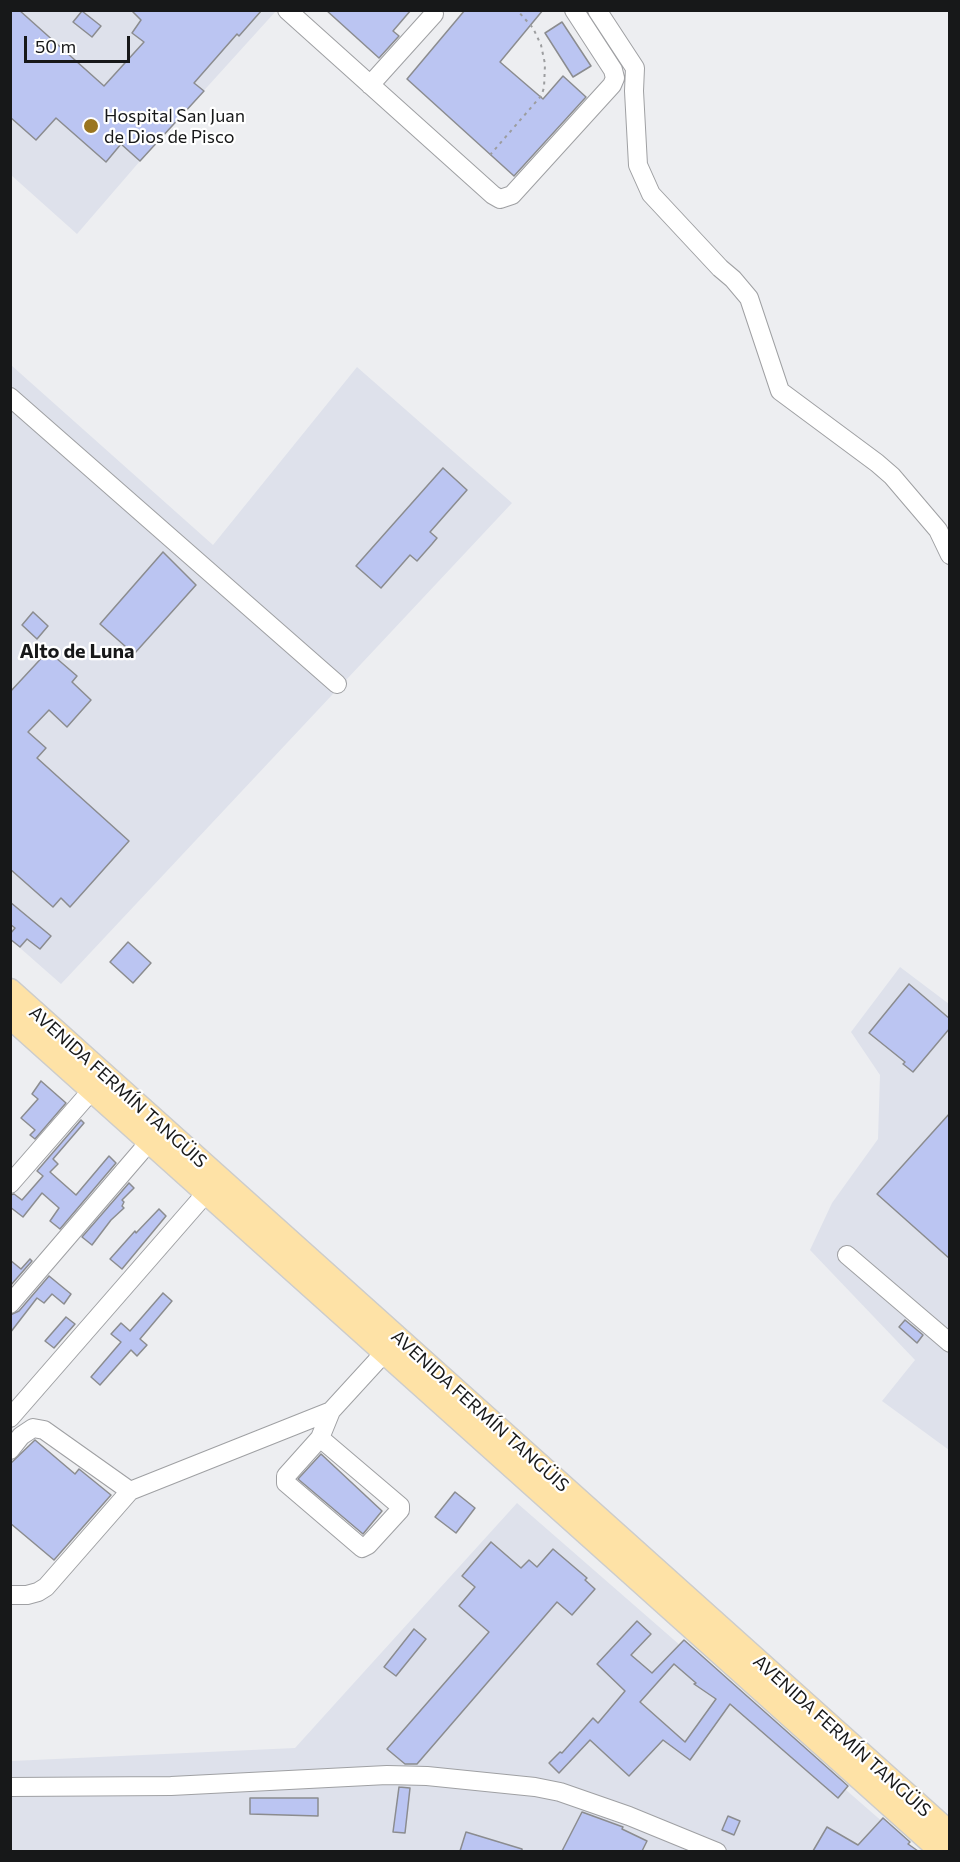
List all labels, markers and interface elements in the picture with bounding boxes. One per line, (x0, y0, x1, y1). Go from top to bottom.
scale bar (27, 24, 134, 62)
text: 50 m (35, 35, 76, 57)
place label: Hospital San Juan de Dios de Pisco (104, 105, 245, 148)
marker: Hospital San Juan de Dios de Pisco (82, 117, 100, 135)
district label: Alto de Luna (19, 639, 135, 663)
street label: AVENIDA FERMÍN TANGÜIS (25, 1001, 211, 1173)
street label: AVENIDA FERMÍN TANGÜIS (387, 1325, 573, 1497)
street label: AVENIDA FERMÍN TANGÜIS (749, 1650, 935, 1822)

